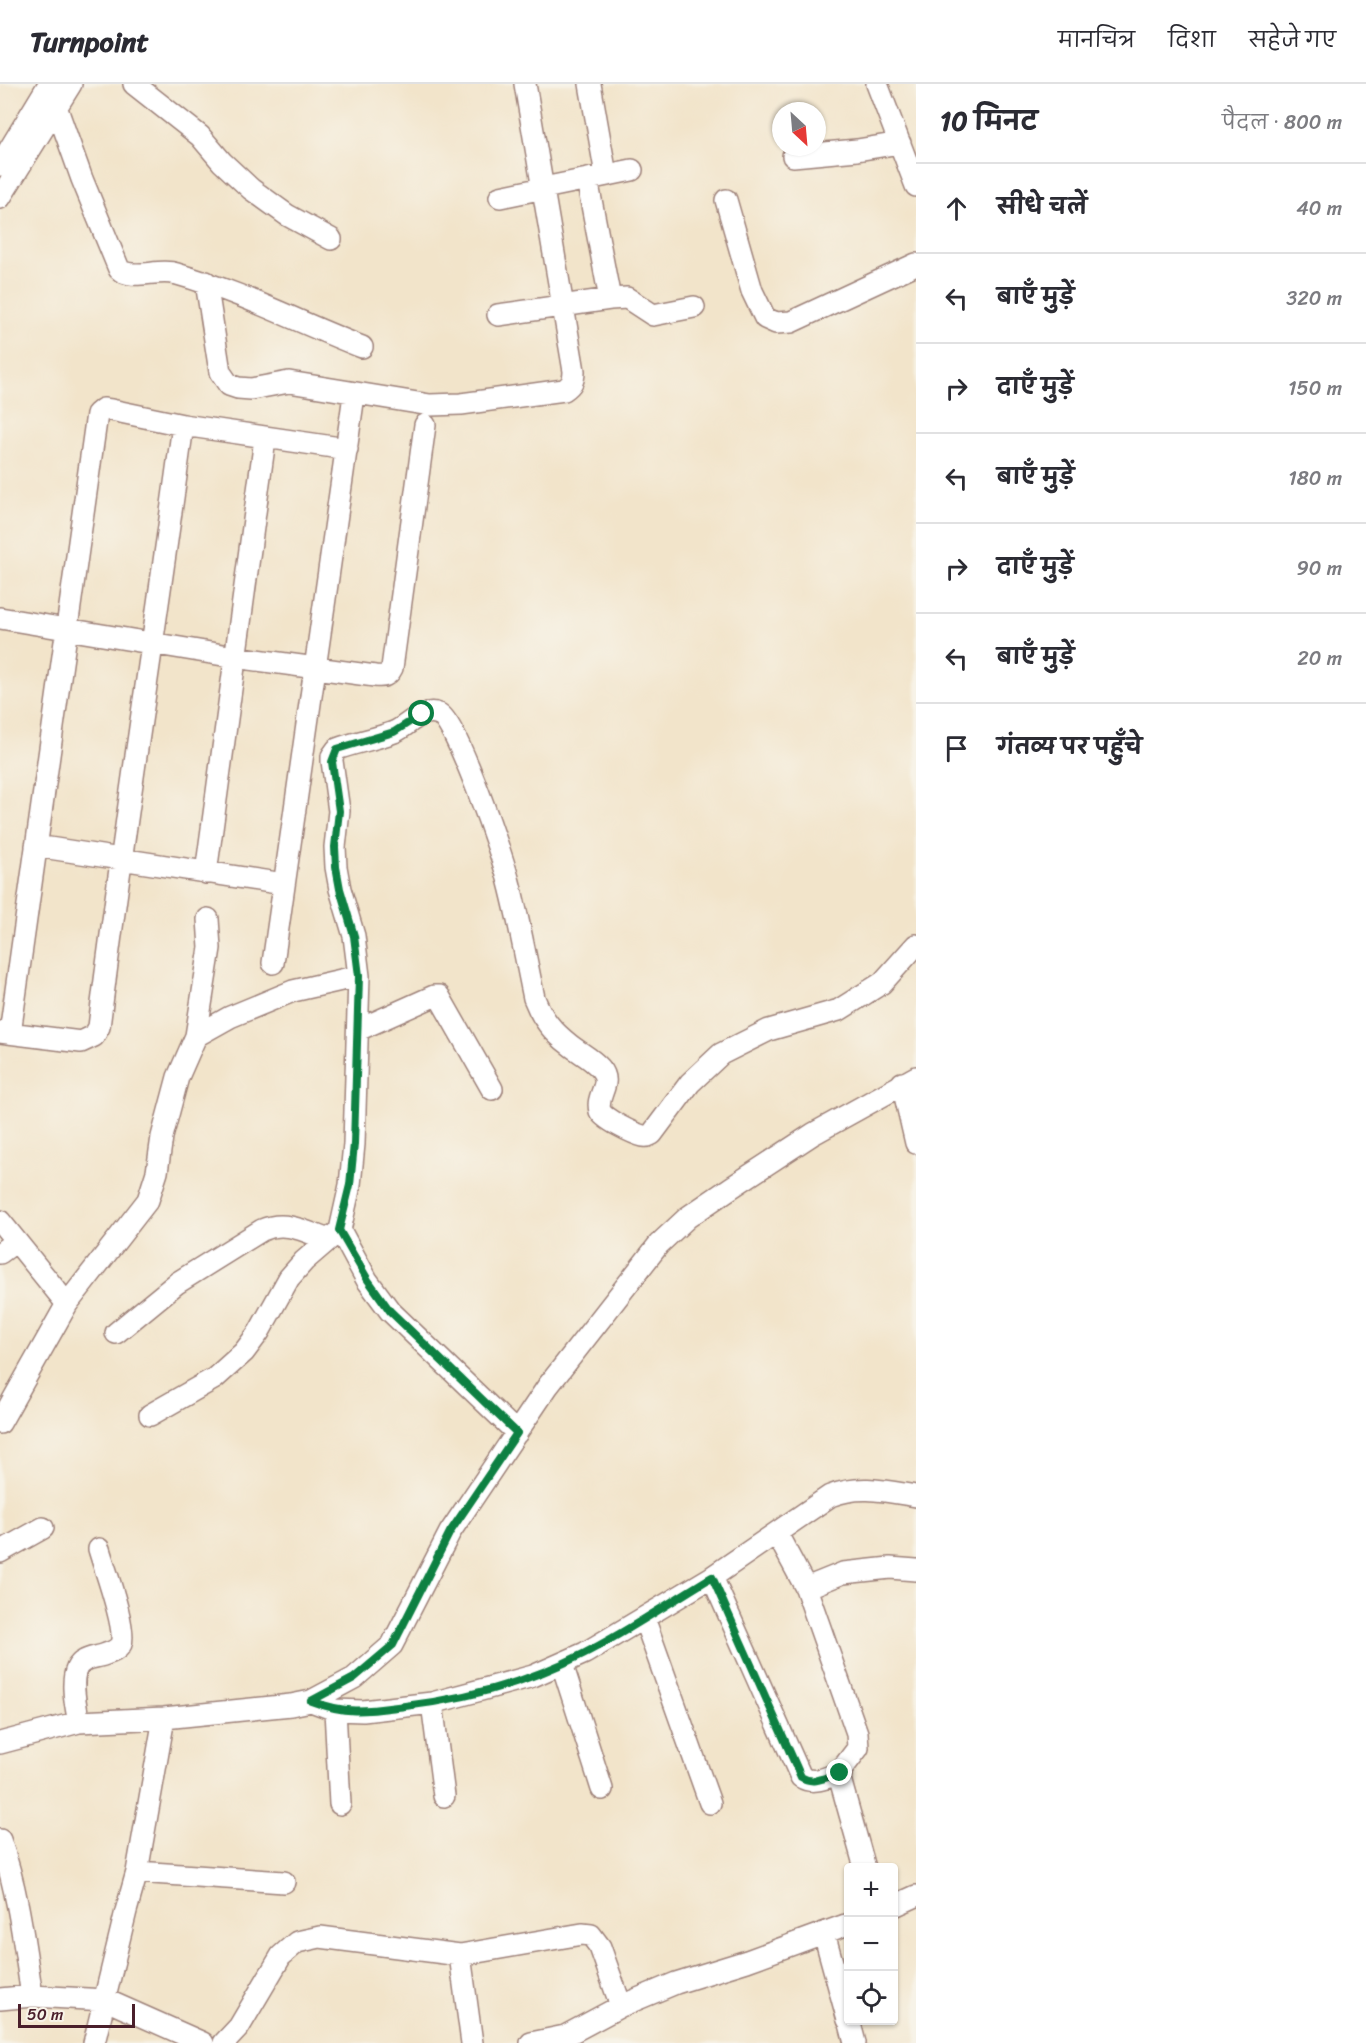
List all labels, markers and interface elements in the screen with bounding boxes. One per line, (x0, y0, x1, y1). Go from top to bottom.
text: Turnpoint (30, 17, 149, 66)
text: मानचित्र (1058, 21, 1135, 59)
text: दिशा (1168, 21, 1216, 59)
text: सहेजे गए (1249, 21, 1336, 59)
text: 10 मिनट (940, 98, 1037, 144)
north arrow (772, 102, 826, 156)
text: पैदल · 800 m (1222, 105, 1342, 140)
text: सीधे चलें (997, 187, 1087, 226)
text: 40 m (1296, 191, 1342, 226)
icon: ahead (940, 192, 973, 225)
text: बाएँ मुड़ें (997, 277, 1074, 316)
text: 320 m (1286, 281, 1342, 316)
icon: left (940, 282, 973, 315)
text: दाएँ मुड़ें (997, 367, 1074, 406)
text: 150 m (1288, 371, 1342, 406)
icon: right (940, 372, 973, 405)
text: बाएँ मुड़ें (997, 457, 1074, 496)
text: 180 m (1288, 461, 1342, 496)
icon: left (940, 462, 973, 495)
text: दाएँ मुड़ें (997, 547, 1074, 586)
text: 90 m (1297, 551, 1342, 586)
icon: right (940, 552, 973, 585)
text: बाएँ मुड़ें (997, 637, 1074, 676)
text: 20 m (1297, 641, 1342, 676)
icon: left (940, 642, 973, 675)
route start (408, 700, 434, 726)
text: गंतव्य पर पहुँचे (997, 727, 1142, 766)
icon: arrive (940, 732, 973, 765)
route end (826, 1759, 852, 1785)
map controls (844, 1863, 898, 2025)
button: + (844, 1863, 898, 1917)
button: − (844, 1917, 898, 1971)
button: locate (844, 1971, 898, 2025)
text: 50 m (27, 2000, 63, 2029)
scale bar (18, 2001, 135, 2028)

